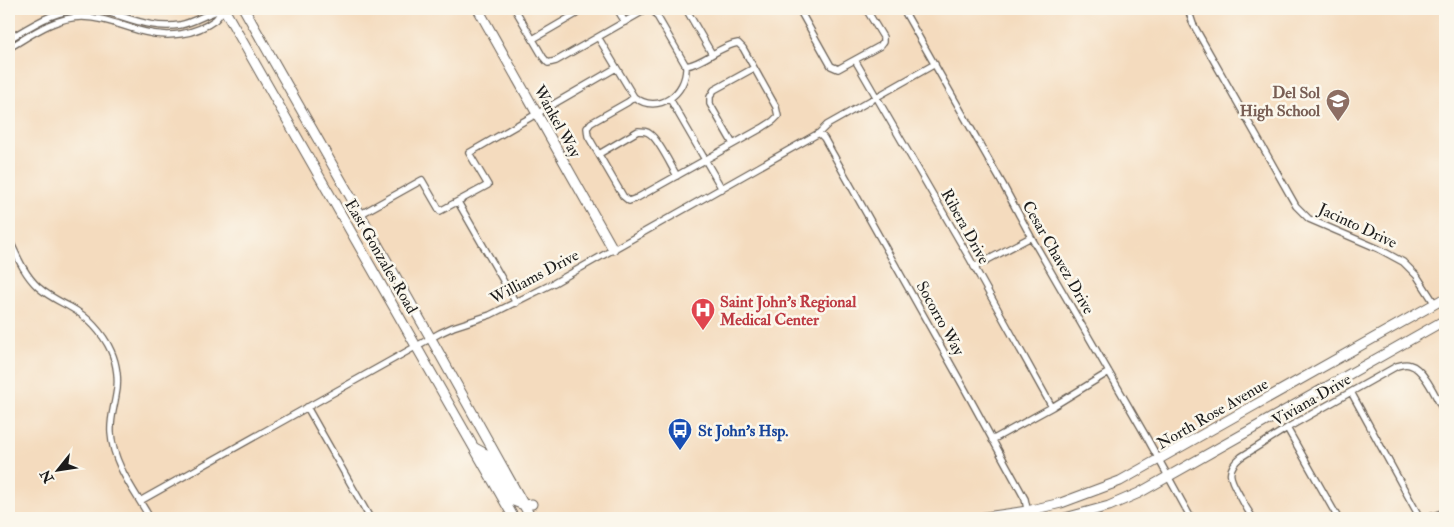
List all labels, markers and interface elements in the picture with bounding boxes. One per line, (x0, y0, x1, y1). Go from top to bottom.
street label: Wankel Way (529, 81, 586, 162)
place label: Del Sol High School (1240, 83, 1321, 122)
school or university icon: Del Sol High School (1325, 88, 1351, 122)
street label: Ribera Drive (936, 185, 994, 268)
street label: East Gonzales Road (340, 196, 422, 317)
street label: Cesar Chavez Drive (1018, 197, 1099, 318)
street label: Jacinto Drive (1314, 199, 1400, 254)
street label: Williams Drive (486, 245, 582, 309)
street label: Socorro Way (912, 278, 969, 360)
place label: Saint John's Regional Medical Center (719, 292, 857, 330)
hospital icon: Saint John's Regional Medical Center (690, 297, 716, 331)
street label: Viviana Drive (1268, 369, 1355, 431)
street label: North Rose Avenue (1153, 374, 1272, 454)
bus stop icon: St John's Hsp. (667, 417, 693, 451)
place label: St John's Hsp. (698, 421, 788, 442)
north arrow (32, 444, 82, 494)
text: N (36, 466, 58, 487)

